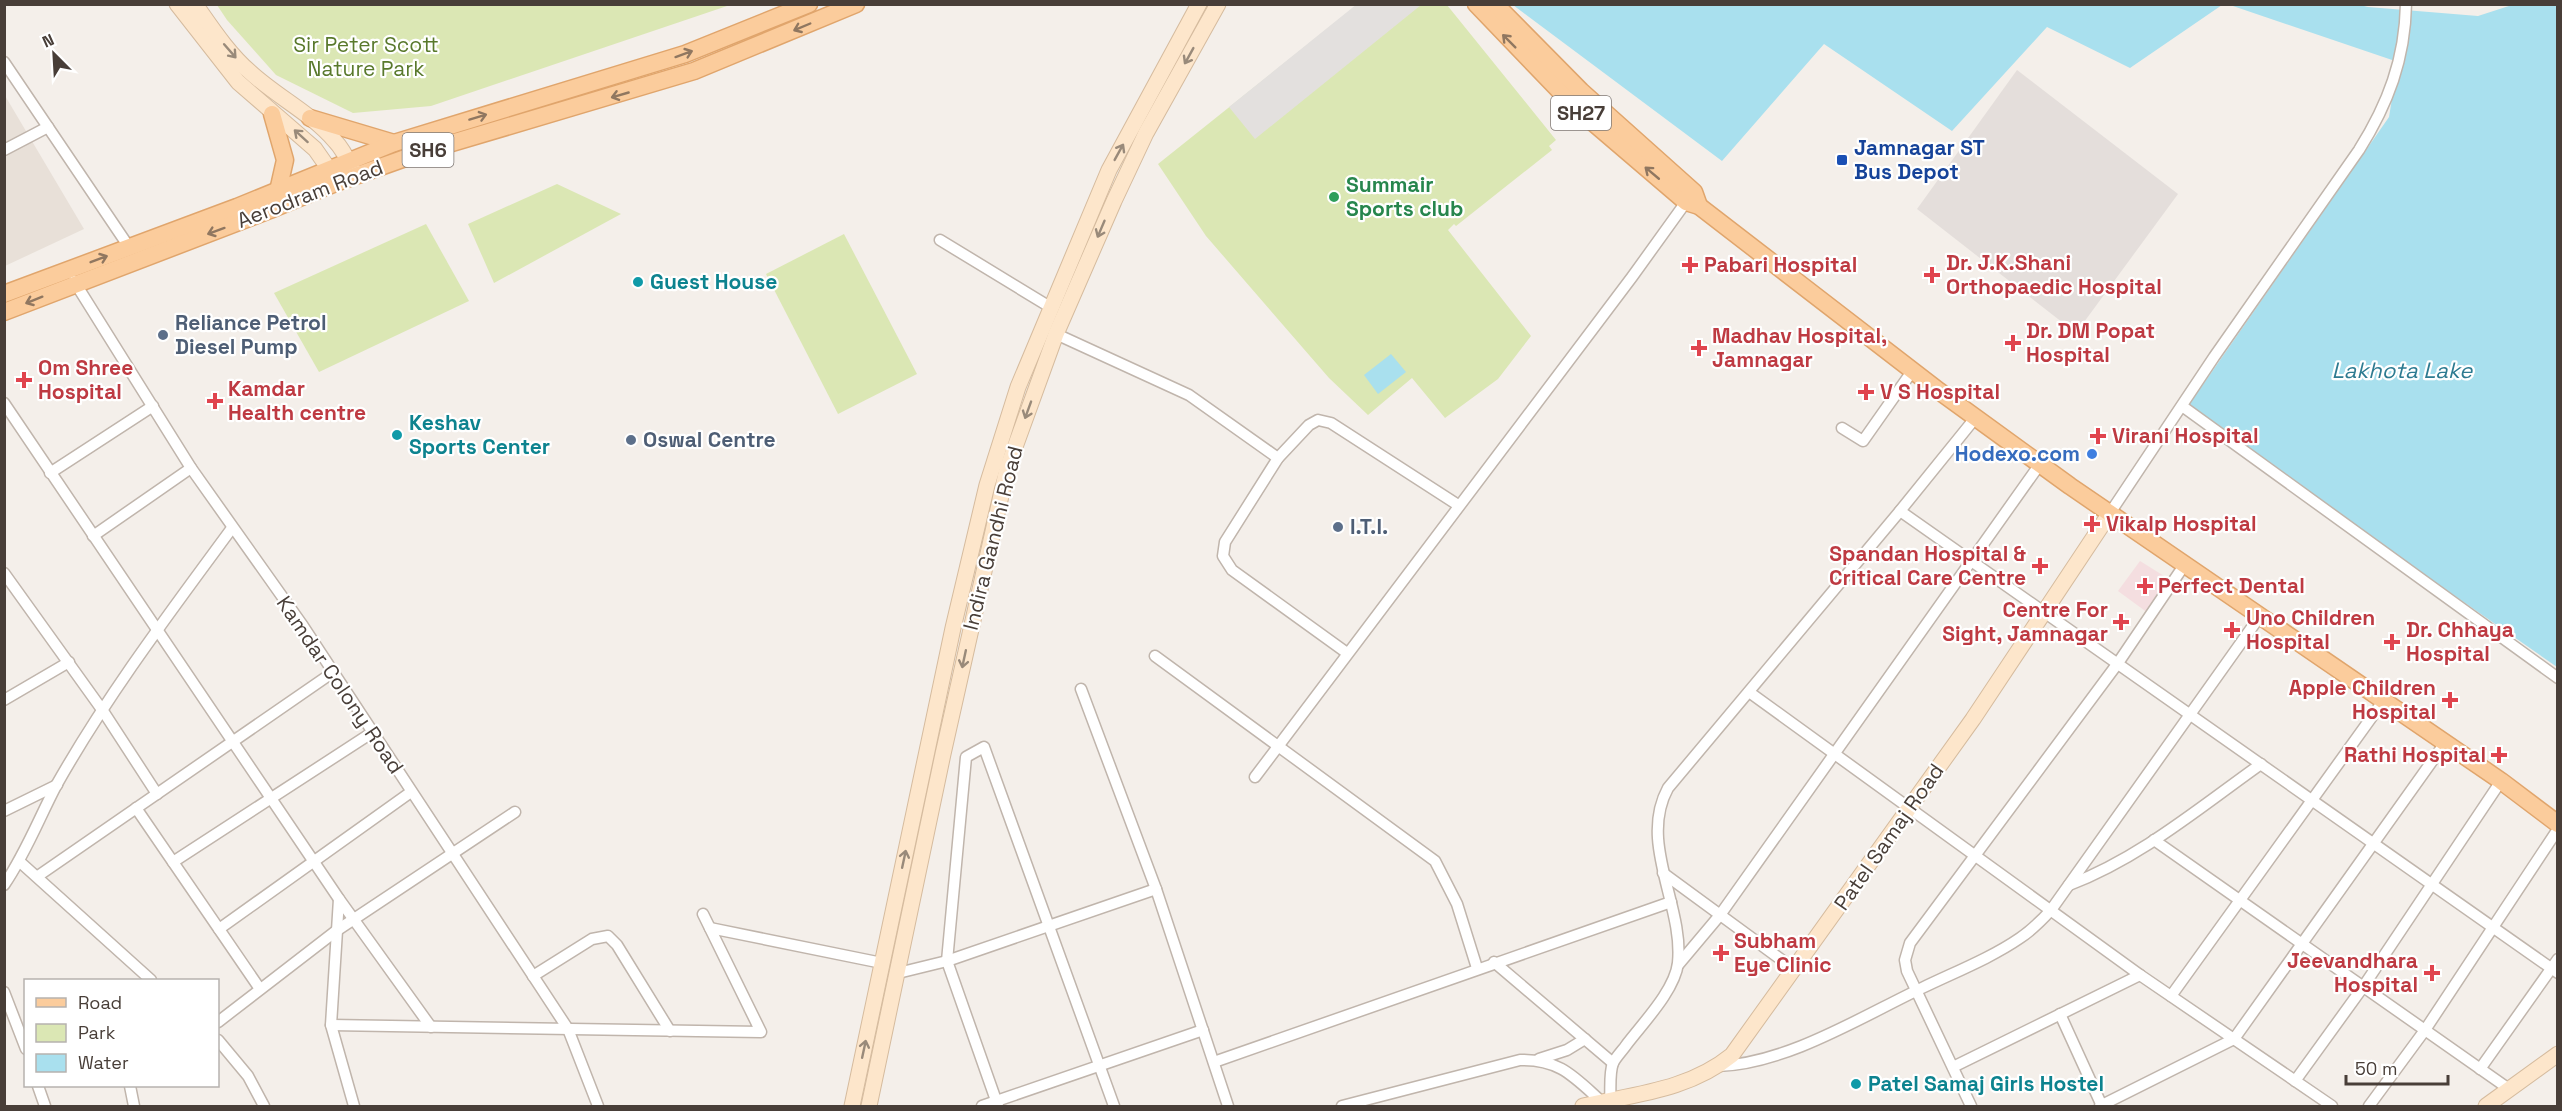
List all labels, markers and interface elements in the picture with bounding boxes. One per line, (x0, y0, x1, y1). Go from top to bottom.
one-way arrow (794, 22, 812, 34)
north arrow (24, 24, 84, 84)
text: N (39, 29, 57, 53)
park label: Sir Peter Scott Nature Park (293, 31, 439, 82)
one-way arrow (1502, 33, 1516, 48)
one-way arrow (223, 43, 237, 58)
one-way arrow (674, 47, 693, 58)
one-way arrow (1183, 47, 1195, 64)
one-way arrow (611, 90, 630, 101)
road number: SH27 (1551, 96, 1611, 130)
one-way arrow (468, 111, 487, 122)
one-way arrow (294, 129, 309, 143)
road number: SH6 (402, 133, 454, 167)
place label: Jamnagar ST Bus Depot (1854, 134, 1985, 185)
one-way arrow (1113, 144, 1125, 161)
street label: Aerodram Road (233, 153, 387, 234)
marker: Jamnagar ST Bus Depot (1835, 153, 1849, 167)
one-way arrow (1645, 166, 1660, 180)
place label: Summair Sports club (1346, 171, 1463, 222)
marker: Summair Sports club (1327, 190, 1341, 204)
one-way arrow (1095, 220, 1107, 238)
one-way arrow (208, 226, 226, 237)
place label: Dr. J.K.Shani Orthopaedic Hospital (1946, 249, 2162, 300)
place label: Pabari Hospital (1704, 251, 1857, 278)
one-way arrow (89, 252, 107, 263)
marker: Pabari Hospital (1681, 256, 1699, 274)
marker: Dr. J.K.Shani Orthopaedic Hospital (1923, 266, 1941, 284)
place label: Guest House (650, 268, 777, 295)
marker: Guest House (631, 275, 645, 289)
one-way arrow (26, 295, 44, 306)
place label: Reliance Petrol Diesel Pump (175, 309, 327, 360)
place label: Dr. DM Popat Hospital (2026, 317, 2155, 368)
place label: Madhav Hospital, Jamnagar (1712, 322, 1887, 373)
marker: Reliance Petrol Diesel Pump (156, 328, 170, 342)
marker: Dr. DM Popat Hospital (2004, 334, 2022, 352)
marker: Madhav Hospital, Jamnagar (1690, 339, 1708, 357)
place label: Om Shree Hospital (38, 354, 133, 405)
water label: Lakhota Lake (2332, 356, 2473, 384)
marker: Om Shree Hospital (15, 371, 33, 389)
place label: Kamdar Health centre (228, 375, 366, 426)
place label: V S Hospital (1880, 378, 2000, 405)
marker: V S Hospital (1857, 383, 1875, 401)
marker: Kamdar Health centre (206, 392, 224, 410)
one-way arrow (1022, 400, 1033, 419)
place label: Keshav Sports Center (409, 409, 550, 460)
place label: Virani Hospital (2112, 422, 2259, 449)
place label: Oswal Centre (643, 426, 776, 453)
marker: Virani Hospital (2089, 427, 2107, 445)
marker: Keshav Sports Center (390, 428, 404, 442)
marker: Oswal Centre (624, 433, 638, 447)
place label: Hodexo.com (1955, 440, 2080, 467)
street label: Indira Gandhi Road (957, 443, 1028, 633)
marker: Hodexo.com (2085, 447, 2099, 461)
place label: Vikalp Hospital (2106, 510, 2257, 537)
place label: I.T.I. (1350, 513, 1388, 540)
marker: Vikalp Hospital (2083, 515, 2101, 533)
marker: I.T.I. (1331, 520, 1345, 534)
place label: Spandan Hospital & Critical Care Centre (1829, 540, 2027, 591)
marker: Spandan Hospital & Critical Care Centre (2031, 557, 2049, 575)
place label: Perfect Dental (2158, 572, 2305, 599)
marker: Perfect Dental (2136, 577, 2154, 595)
street label: Kamdar Colony Road (271, 591, 410, 779)
place label: Centre For Sight, Jamnagar (1942, 596, 2108, 647)
place label: Uno Children Hospital (2246, 604, 2375, 655)
marker: Centre For Sight, Jamnagar (2112, 613, 2130, 631)
place label: Dr. Chhaya Hospital (2406, 616, 2514, 667)
marker: Uno Children Hospital (2223, 621, 2241, 639)
marker: Dr. Chhaya Hospital (2383, 633, 2401, 651)
one-way arrow (958, 649, 969, 669)
place label: Apple Children Hospital (2289, 674, 2436, 725)
marker: Apple Children Hospital (2441, 691, 2459, 709)
place label: Rathi Hospital (2344, 741, 2486, 768)
marker: Rathi Hospital (2490, 746, 2508, 764)
street label: Patel Samaj Road (1828, 758, 1949, 915)
one-way arrow (899, 849, 910, 869)
place label: Subham Eye Clinic (1734, 927, 1832, 978)
marker: Subham Eye Clinic (1712, 944, 1730, 962)
place label: Jeevandhara Hospital (2287, 947, 2418, 998)
marker: Jeevandhara Hospital (2423, 964, 2441, 982)
legend (24, 979, 219, 1087)
text: Road (78, 991, 122, 1014)
text: Park (78, 1021, 116, 1044)
one-way arrow (859, 1040, 870, 1060)
scale bar (2346, 1048, 2448, 1086)
text: Water (78, 1051, 129, 1074)
text: 50 m (2355, 1057, 2397, 1080)
place label: Patel Samaj Girls Hostel (1868, 1070, 2104, 1097)
marker: Patel Samaj Girls Hostel (1849, 1077, 1863, 1091)

